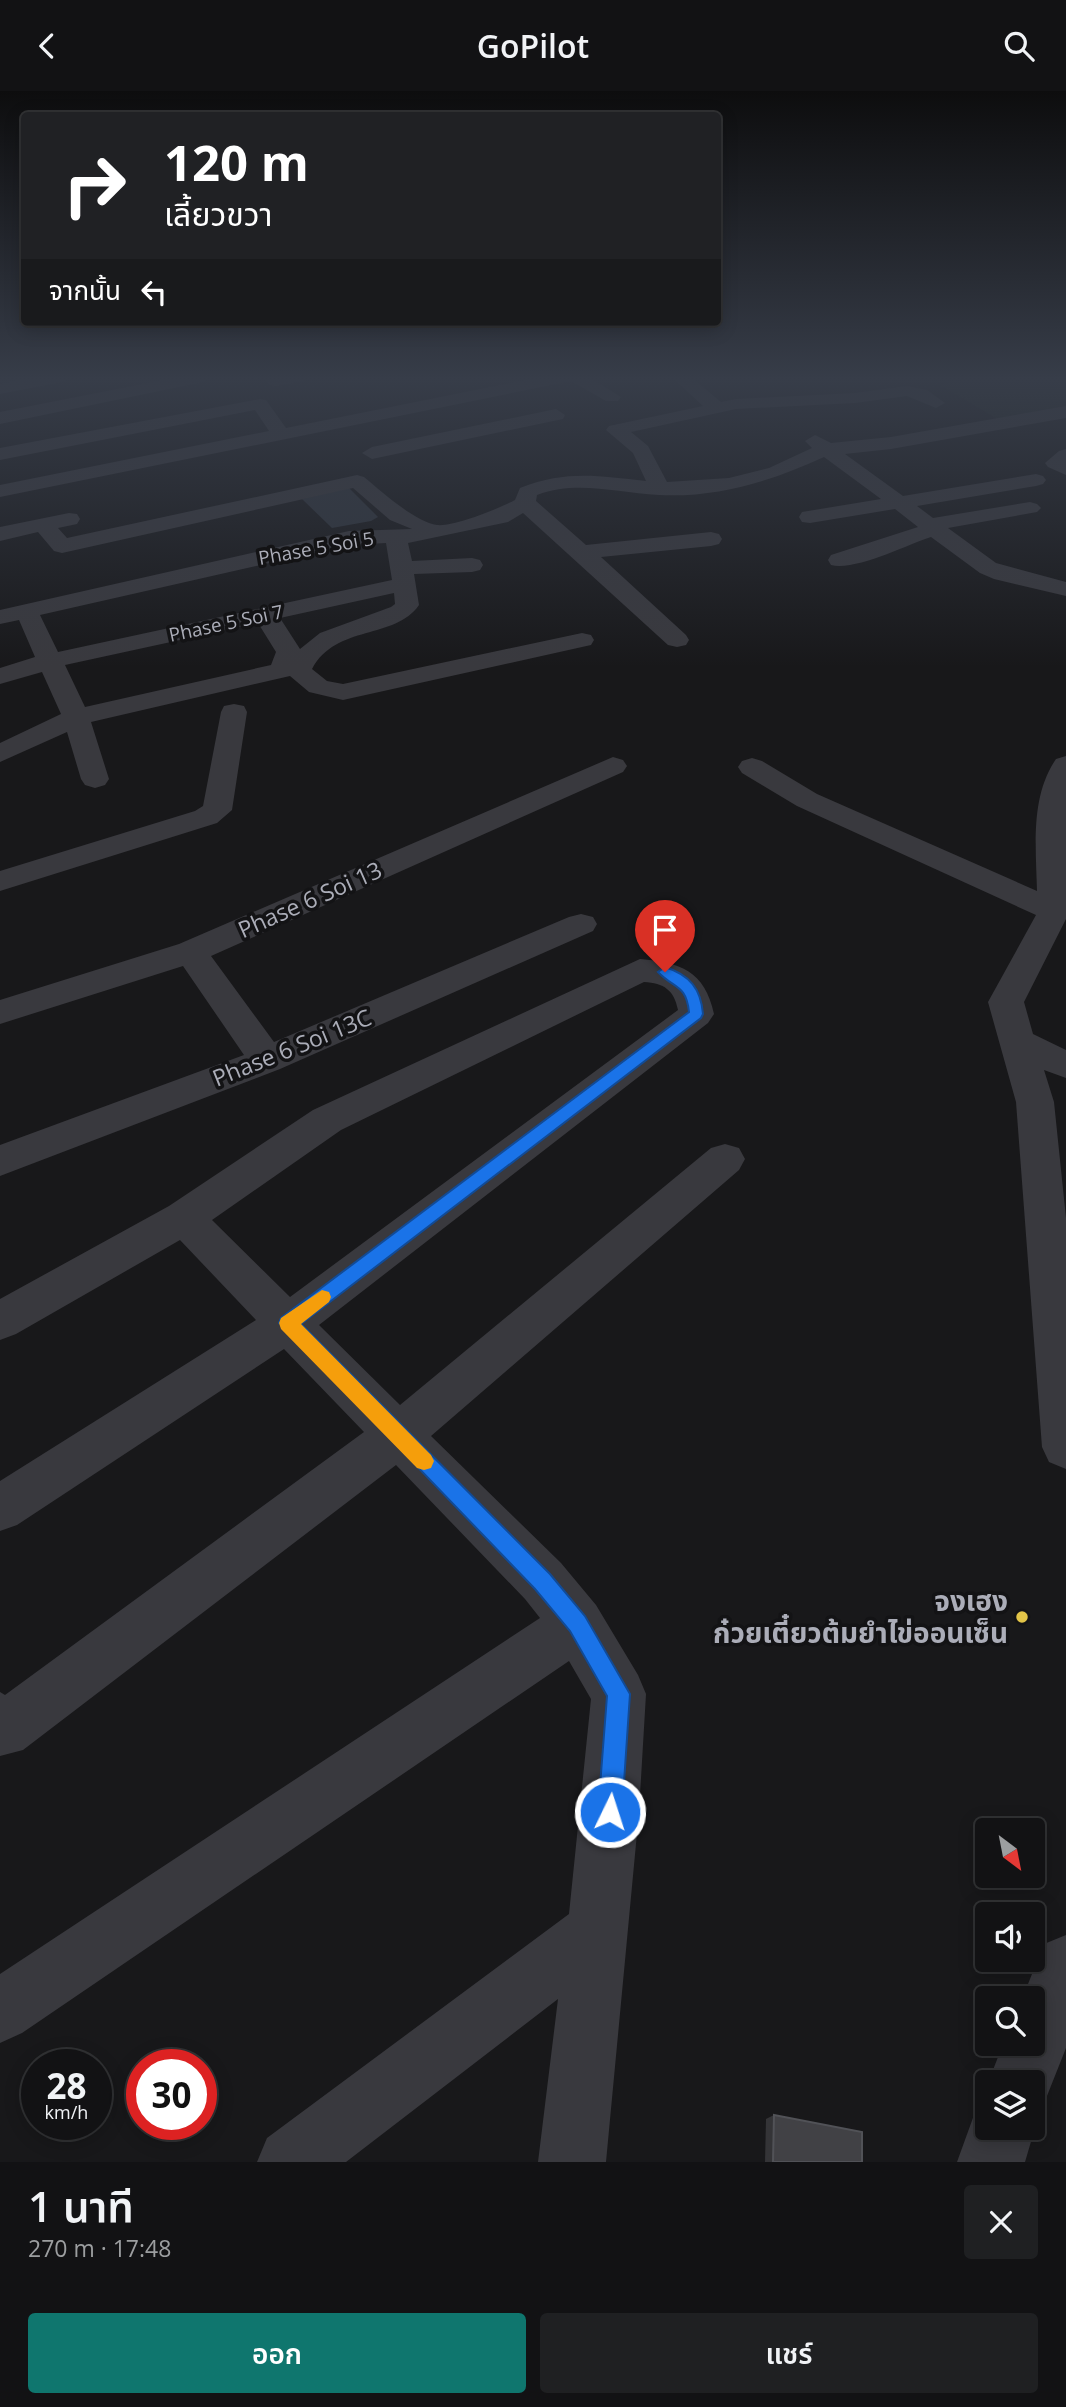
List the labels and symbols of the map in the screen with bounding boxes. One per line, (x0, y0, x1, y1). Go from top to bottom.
street label: Phase 5 Soi 5 (256, 525, 376, 571)
street label: Phase 5 Soi 7 (166, 598, 286, 648)
street label: Phase 6 Soi 13 (233, 853, 387, 945)
pin (635, 900, 695, 972)
street label: Phase 6 Soi 13C (207, 1001, 376, 1094)
place label: จงเฮง ก๋วยเตี๋ยวต้มยำไข่ออนเซ็น (713, 1581, 1008, 1651)
marker: จงเฮง ก๋วยเตี๋ยวต้มยำไข่ออนเซ็น (1014, 1609, 1030, 1625)
position arrow (573, 1775, 647, 1849)
north arrow (975, 1818, 1045, 1888)
speed limit sign: 30 (126, 2049, 217, 2140)

